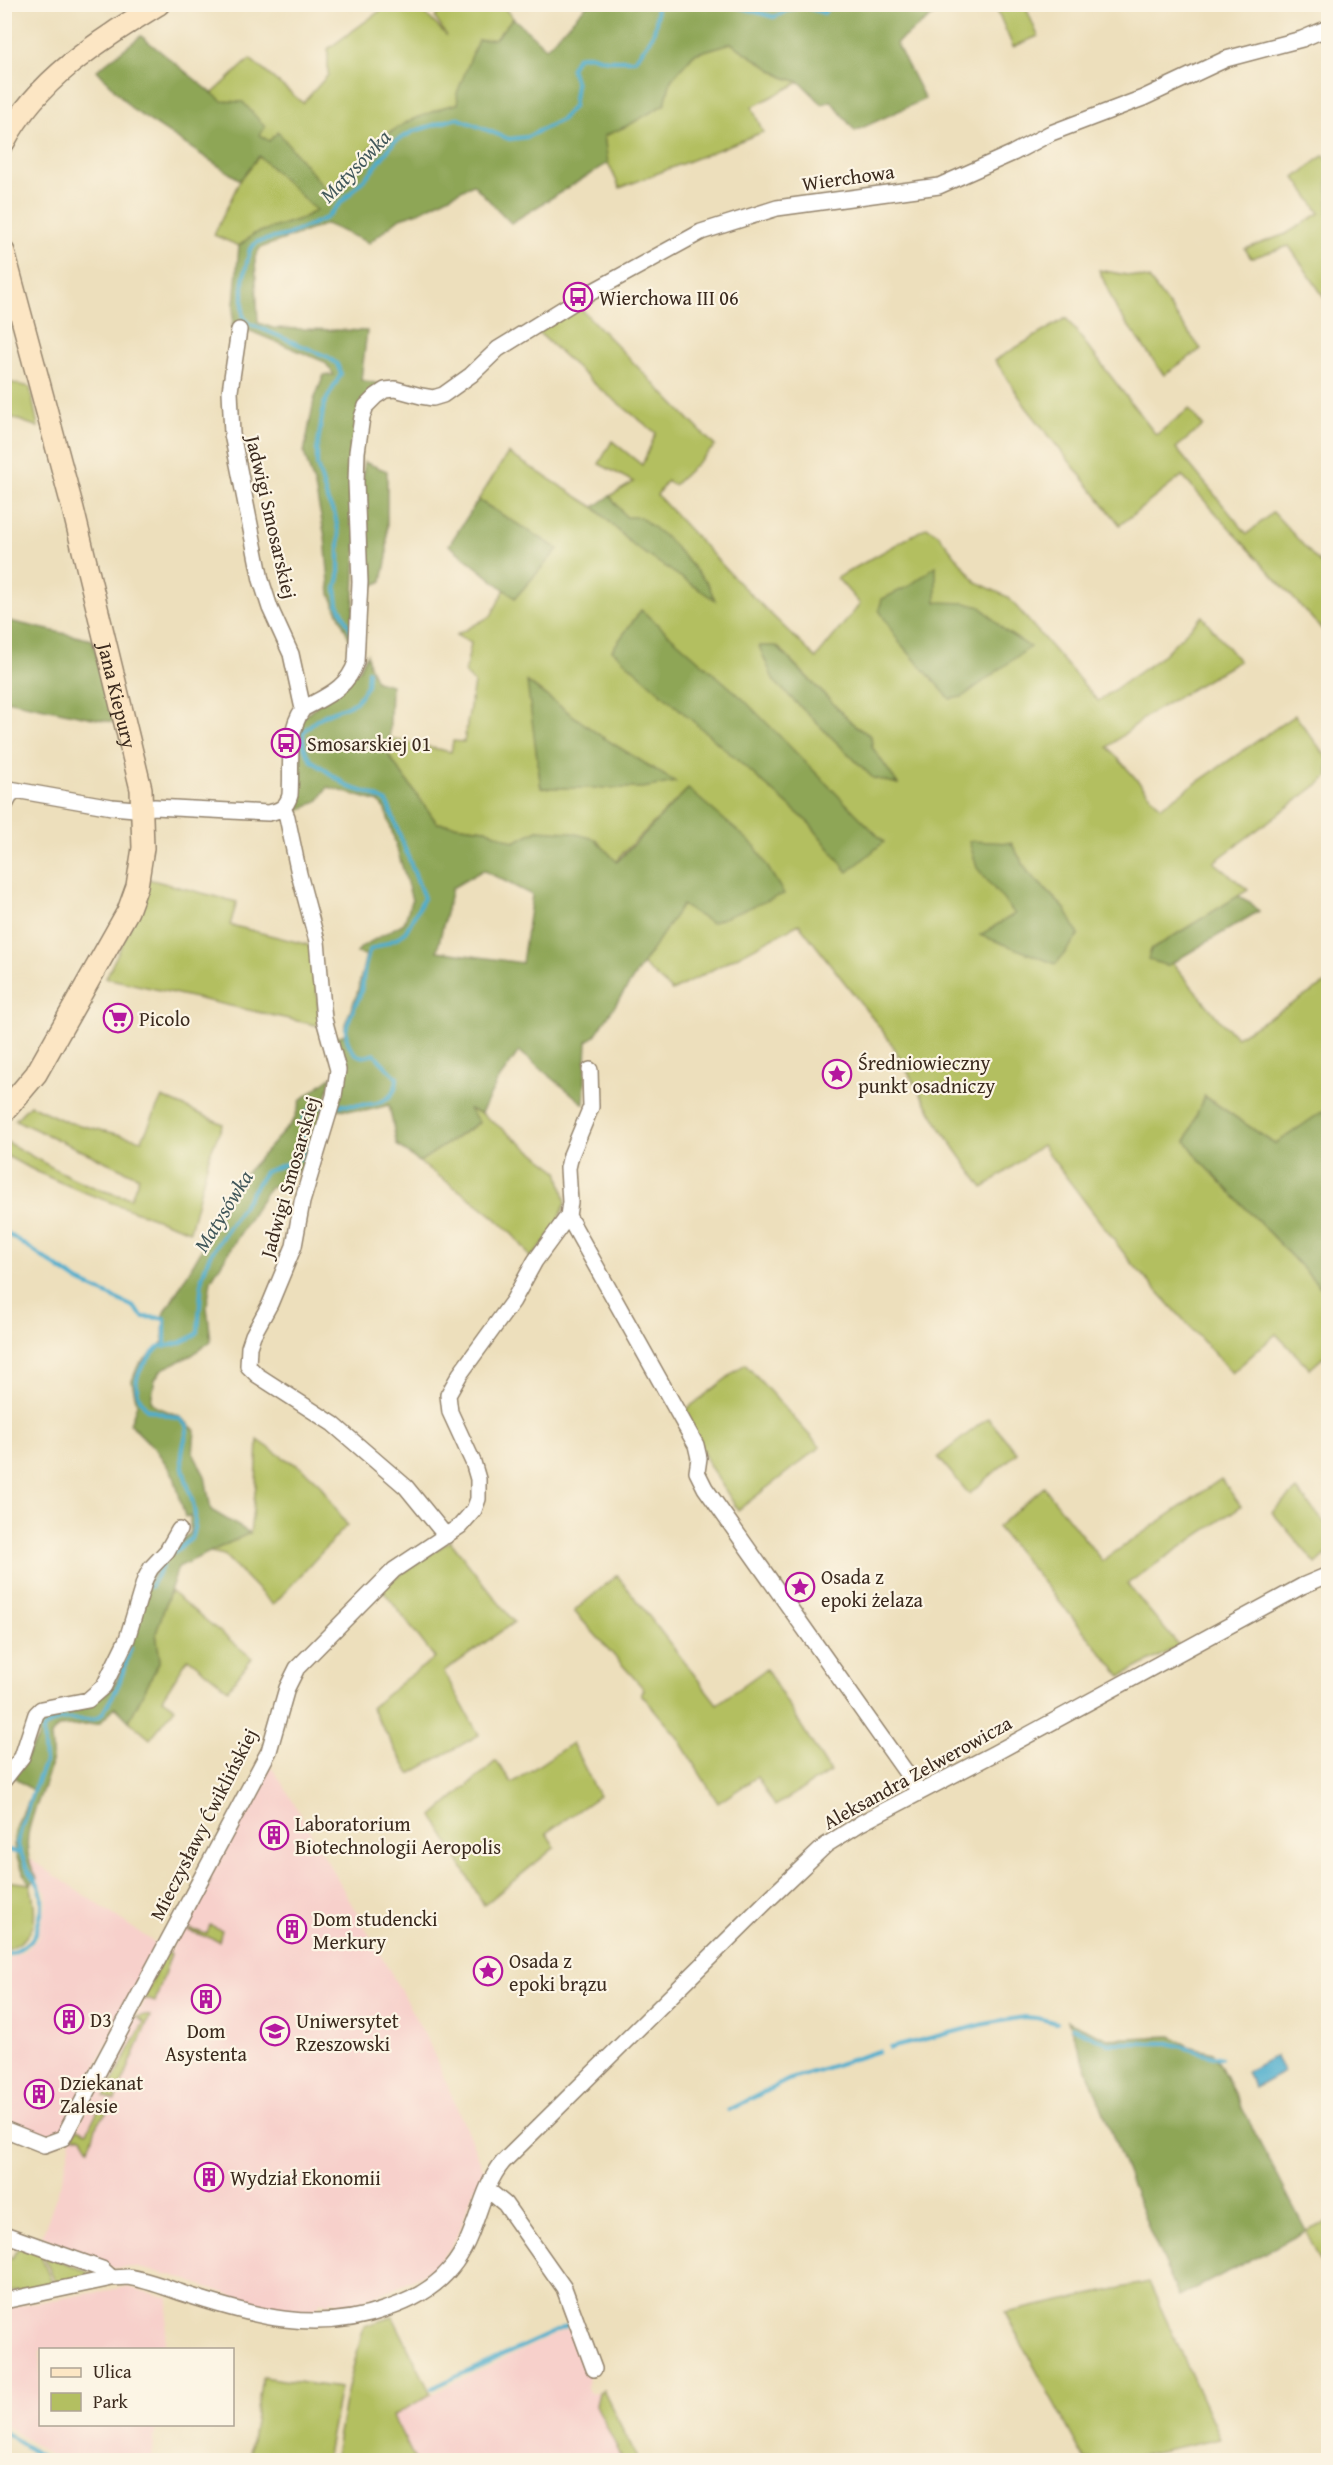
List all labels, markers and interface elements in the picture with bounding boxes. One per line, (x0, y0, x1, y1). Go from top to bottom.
water label: Matysówka (312, 122, 398, 210)
street label: Wierchowa (800, 156, 897, 198)
bus stop icon: Wierchowa III 06 (562, 281, 594, 313)
place label: Wierchowa III 06 (599, 283, 739, 312)
street label: Jadwigi Smosarskiej (238, 430, 305, 601)
street label: Jana Kiepury (91, 637, 145, 751)
bus stop icon: Smosarskiej 01 (270, 727, 302, 759)
place label: Smosarskiej 01 (307, 729, 431, 758)
supermarket icon: Picolo (102, 1002, 134, 1034)
place label: Picolo (139, 1004, 190, 1033)
place label: Średniowieczny punkt osadniczy (858, 1048, 995, 1100)
place icon: Średniowieczny punkt osadniczy (821, 1058, 853, 1090)
street label: Jadwigi Smosarskiej (251, 1093, 326, 1264)
water label: Matysówka (186, 1164, 260, 1258)
place label: Osada z epoki żelaza (821, 1562, 924, 1614)
place icon: Osada z epoki żelaza (784, 1571, 816, 1603)
street label: Aleksandra Zelwerowicza (817, 1708, 1017, 1836)
street label: Mieczysławy Ćwiklińskiej (142, 1723, 264, 1925)
place label: Laboratorium Biotechnologii Aeropolis (295, 1809, 501, 1861)
building icon: Laboratorium Biotechnologii Aeropolis (258, 1819, 290, 1851)
place label: Dom studencki Merkury (313, 1904, 438, 1956)
building icon: Dom studencki Merkury (276, 1913, 308, 1945)
place label: Osada z epoki brązu (509, 1946, 607, 1998)
place icon: Osada z epoki brązu (472, 1955, 504, 1987)
building icon: Dom Asystenta (190, 1983, 222, 2015)
building icon: D3 (53, 2003, 85, 2035)
place label: D3 (90, 2005, 112, 2034)
place label: Uniwersytet Rzeszowski (296, 2006, 399, 2058)
school or university icon: Uniwersytet Rzeszowski (259, 2015, 291, 2047)
place label: Dom Asystenta (165, 2016, 248, 2068)
place label: Dziekanat Zalesie (60, 2068, 143, 2120)
building icon: Dziekanat Zalesie (23, 2078, 55, 2110)
building icon: Wydział Ekonomii (193, 2161, 225, 2193)
place label: Wydział Ekonomii (230, 2163, 381, 2192)
legend (39, 2348, 234, 2426)
text: Ulica (93, 2358, 132, 2385)
text: Park (93, 2388, 129, 2415)

